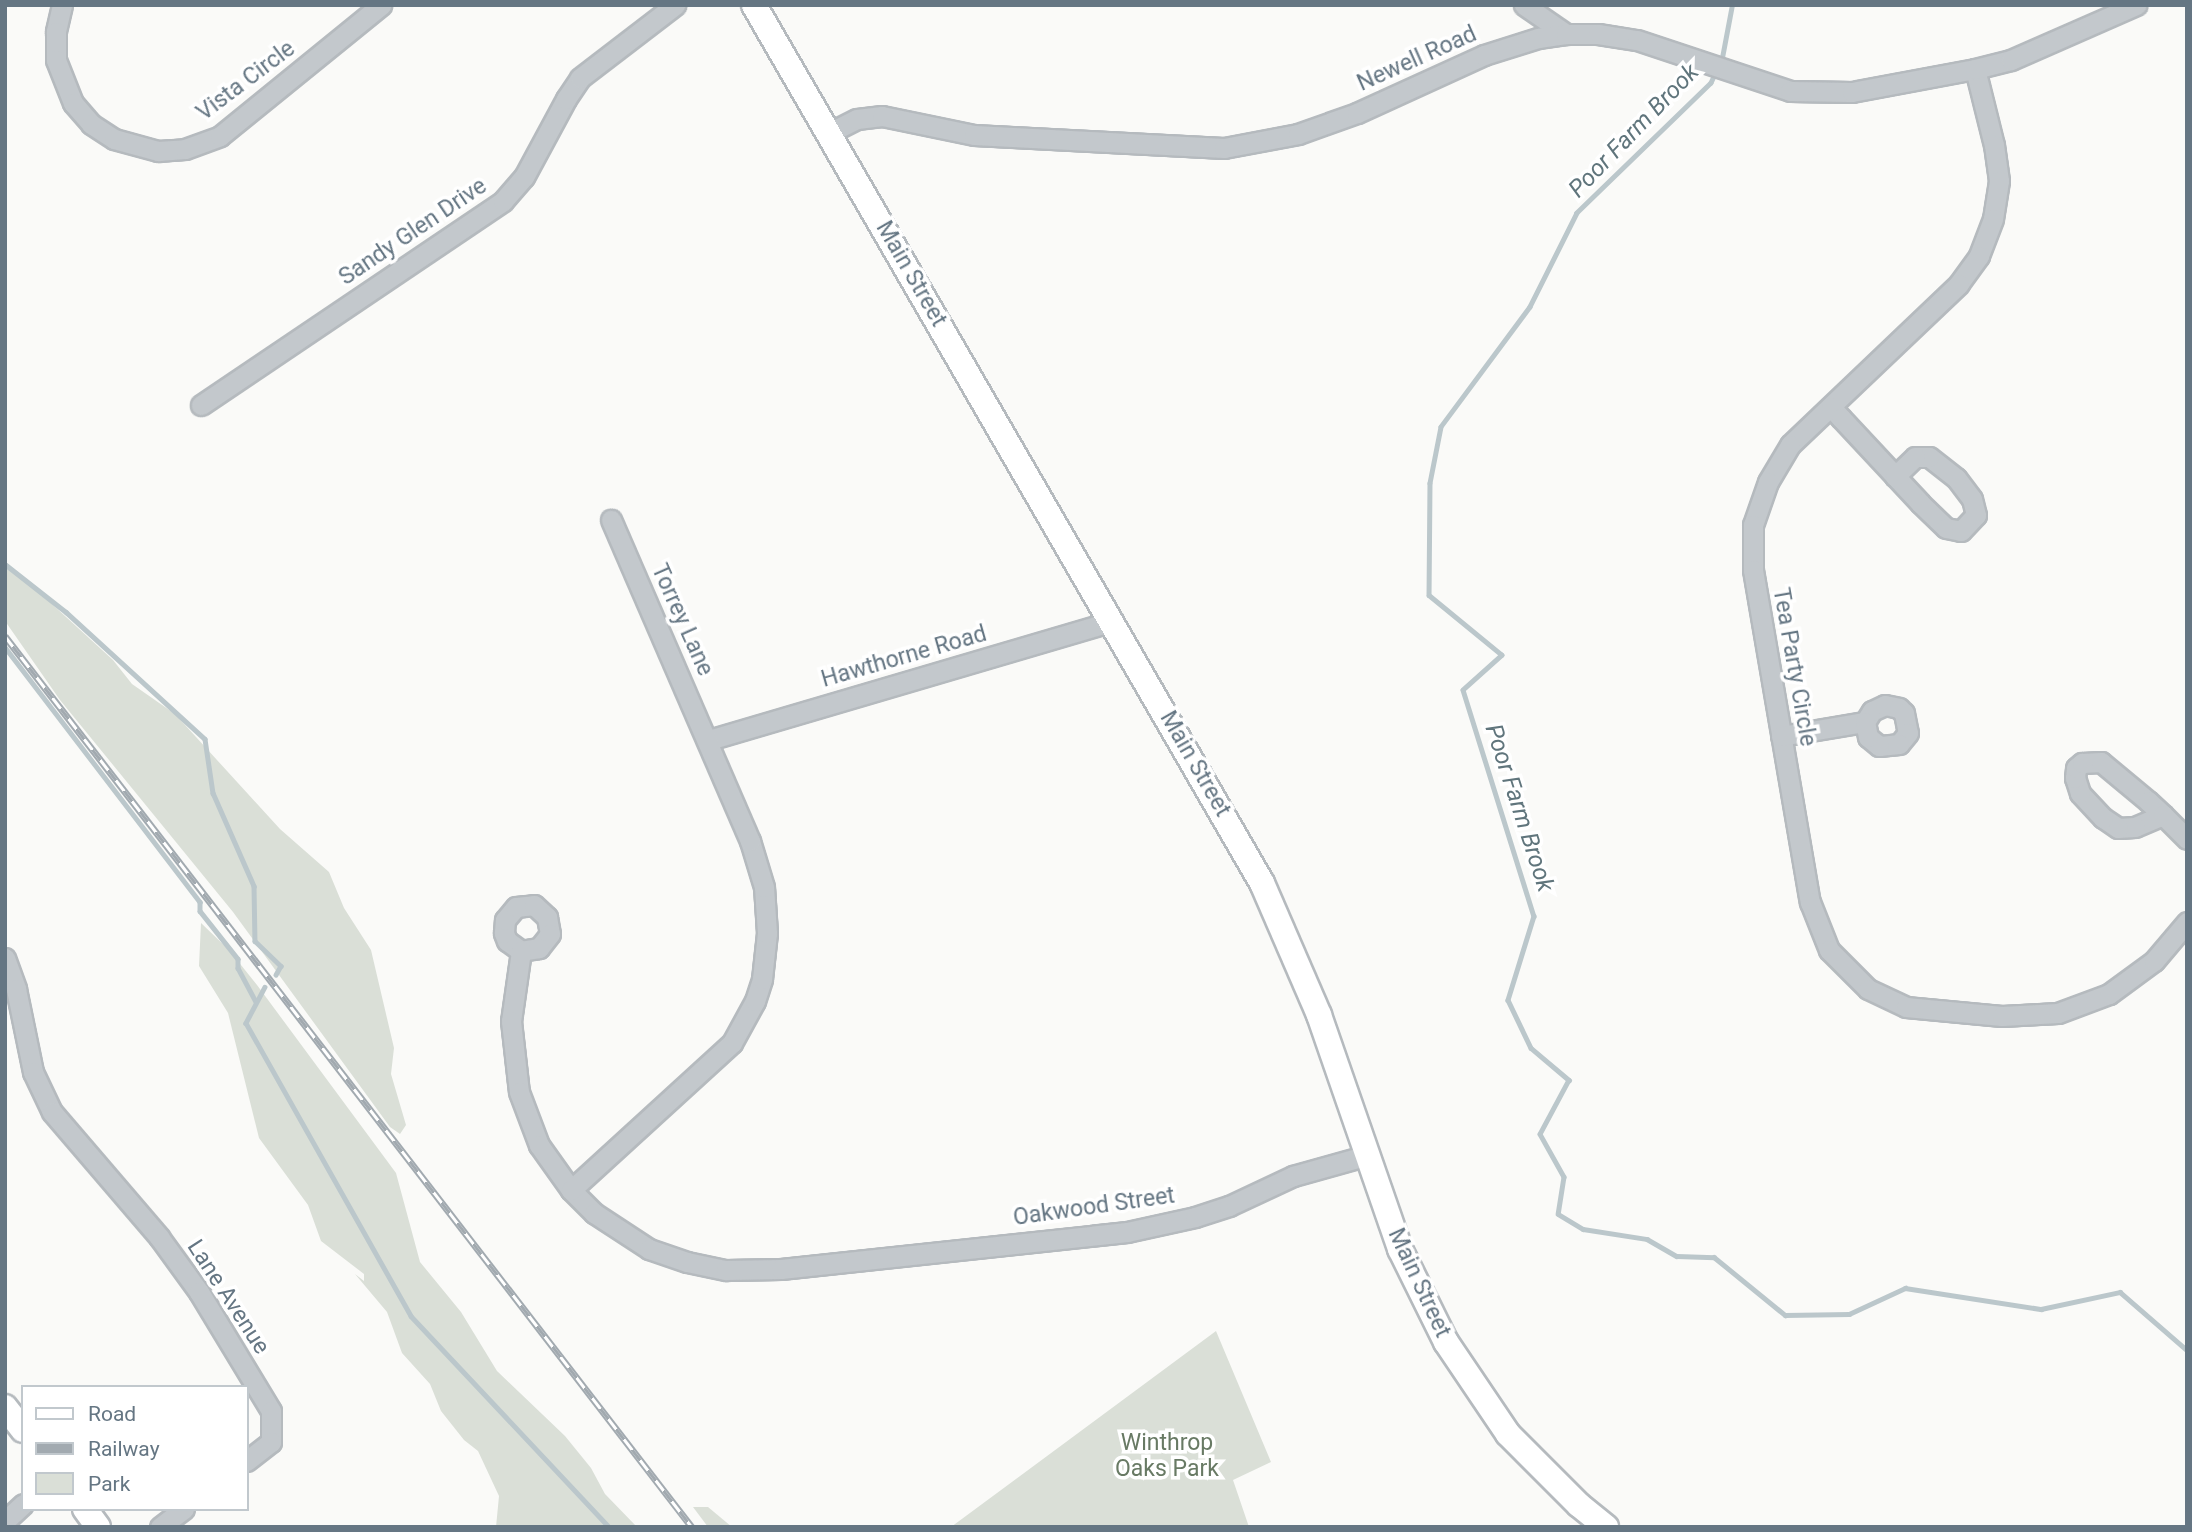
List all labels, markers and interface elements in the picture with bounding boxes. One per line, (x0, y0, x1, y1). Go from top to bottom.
street label: Newell Road (1353, 20, 1481, 98)
street label: Vista Circle (191, 35, 301, 127)
water label: Poor Farm Brook (1563, 58, 1705, 204)
street label: Sandy Glen Drive (334, 172, 492, 292)
street label: Main Street (870, 216, 952, 332)
street label: Torrey Lane (645, 560, 719, 680)
street label: Tea Party Circle (1766, 586, 1822, 748)
street label: Hawthorne Road (818, 620, 990, 694)
street label: Main Street (1154, 706, 1236, 822)
water label: Poor Farm Brook (1478, 720, 1560, 896)
street label: Oakwood Street (1011, 1182, 1177, 1232)
street label: Main Street (1382, 1224, 1456, 1342)
street label: Lane Avenue (181, 1235, 275, 1359)
legend (21, 1385, 248, 1511)
text: Road (88, 1402, 136, 1426)
park label: Winthrop Oaks Park (1115, 1429, 1219, 1483)
text: Railway (88, 1437, 160, 1461)
text: Park (88, 1472, 130, 1496)

